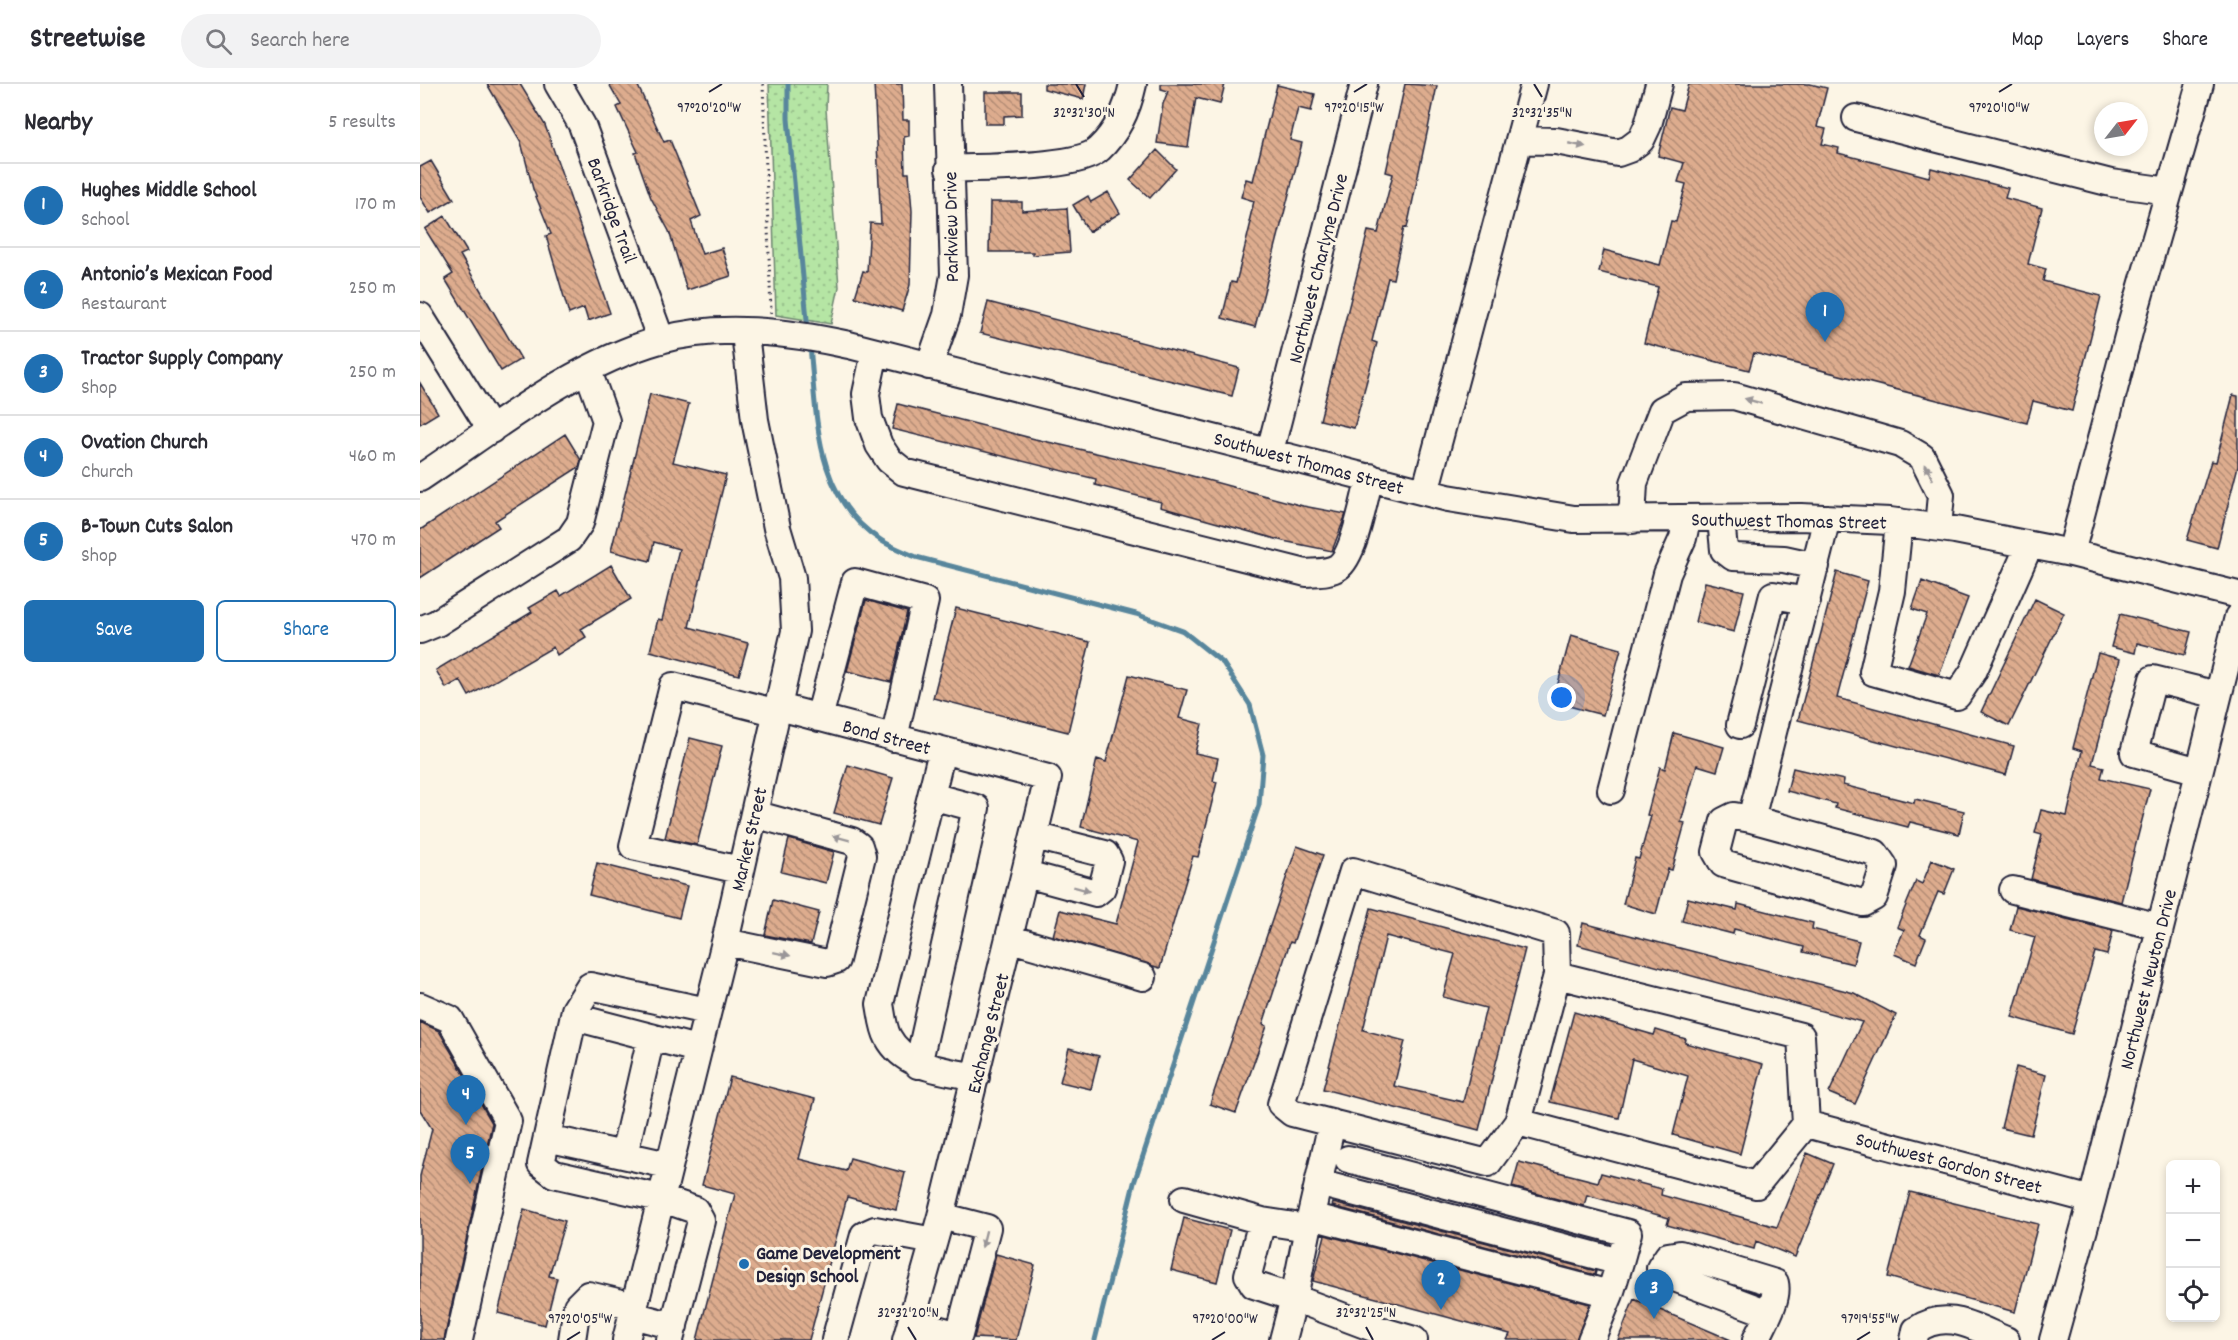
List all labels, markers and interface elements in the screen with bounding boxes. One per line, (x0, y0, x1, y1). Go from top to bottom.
search box (181, 14, 601, 68)
text: Streetwise (30, 21, 145, 61)
icon: search (202, 25, 235, 58)
text: Search here (250, 26, 350, 57)
text: Map (2012, 26, 2043, 56)
text: Layers (2076, 26, 2129, 56)
text: Share (2162, 26, 2208, 56)
text: 97°20'20"W (677, 98, 741, 120)
text: 97°20'15"W (1324, 98, 1384, 120)
text: 97°20'10"W (1969, 98, 2030, 120)
north arrow (2094, 102, 2148, 156)
text: 32°32'30"N (1053, 103, 1115, 125)
text: 32°32'35"N (1512, 103, 1572, 125)
text: Nearby (24, 105, 92, 142)
text: 5 results (328, 109, 396, 137)
one-way arrow (1568, 141, 1587, 150)
street label: Barkridge Trail (578, 154, 642, 268)
street label: Parkview Drive (938, 171, 968, 283)
street label: Northwest Charlyne Drive (1283, 171, 1357, 367)
text: Hughes Middle School (81, 176, 256, 207)
text: 1 (41, 191, 46, 219)
text: 170 m (355, 191, 396, 219)
text: School (81, 207, 130, 235)
text: Antonio’s Mexican Food (81, 260, 273, 291)
text: 2 (39, 275, 48, 303)
text: 250 m (349, 275, 396, 303)
text: Restaurant (81, 291, 167, 319)
pin: 1 (1806, 292, 1844, 342)
text: Tractor Supply Company (81, 344, 282, 375)
text: 3 (39, 359, 48, 387)
text: 250 m (349, 359, 396, 387)
text: Shop (81, 375, 117, 403)
one-way arrow (1744, 396, 1762, 405)
street label: Southwest Thomas Street (1210, 426, 1406, 504)
text: Ovation Church (81, 428, 208, 459)
text: 4 (39, 443, 48, 471)
text: 460 m (349, 443, 396, 471)
text: Church (81, 459, 133, 487)
one-way arrow (1925, 463, 1934, 480)
street label: Southwest Thomas Street (1691, 507, 1887, 539)
text: B-Town Cuts Salon (81, 512, 233, 543)
text: 5 (39, 527, 48, 555)
text: 470 m (351, 527, 396, 555)
text: Shop (81, 543, 117, 571)
button: Save (24, 600, 204, 662)
button: Share (216, 600, 396, 662)
your location (1547, 683, 1576, 712)
street label: Bond Street (839, 714, 933, 764)
street label: Market Street (725, 785, 776, 895)
one-way arrow (832, 832, 850, 842)
one-way arrow (1073, 885, 1091, 895)
street label: Northwest Newton Drive (2114, 886, 2186, 1073)
one-way arrow (773, 950, 792, 959)
street label: Exchange Street (961, 971, 1018, 1097)
pin: 4 (446, 1076, 486, 1125)
street label: Southwest Gordon Street (1852, 1127, 2045, 1203)
pin: 5 (451, 1134, 490, 1184)
map controls (2166, 1160, 2220, 1322)
button: + (2166, 1160, 2220, 1214)
button: − (2166, 1214, 2220, 1268)
one-way arrow (978, 1230, 988, 1248)
place label: Game Development Design School (756, 1241, 902, 1292)
marker: Game Development Design School (737, 1257, 751, 1271)
pin: 2 (1422, 1260, 1460, 1310)
button: locate (2166, 1268, 2220, 1322)
pin: 3 (1634, 1270, 1674, 1319)
text: 32°32'20"N (877, 1303, 939, 1325)
text: 32°32'25"N (1336, 1303, 1396, 1325)
text: 97°20'05"W (548, 1309, 612, 1331)
text: 97°20'00"W (1192, 1309, 1258, 1331)
text: 97°19'55"W (1841, 1309, 1900, 1331)

